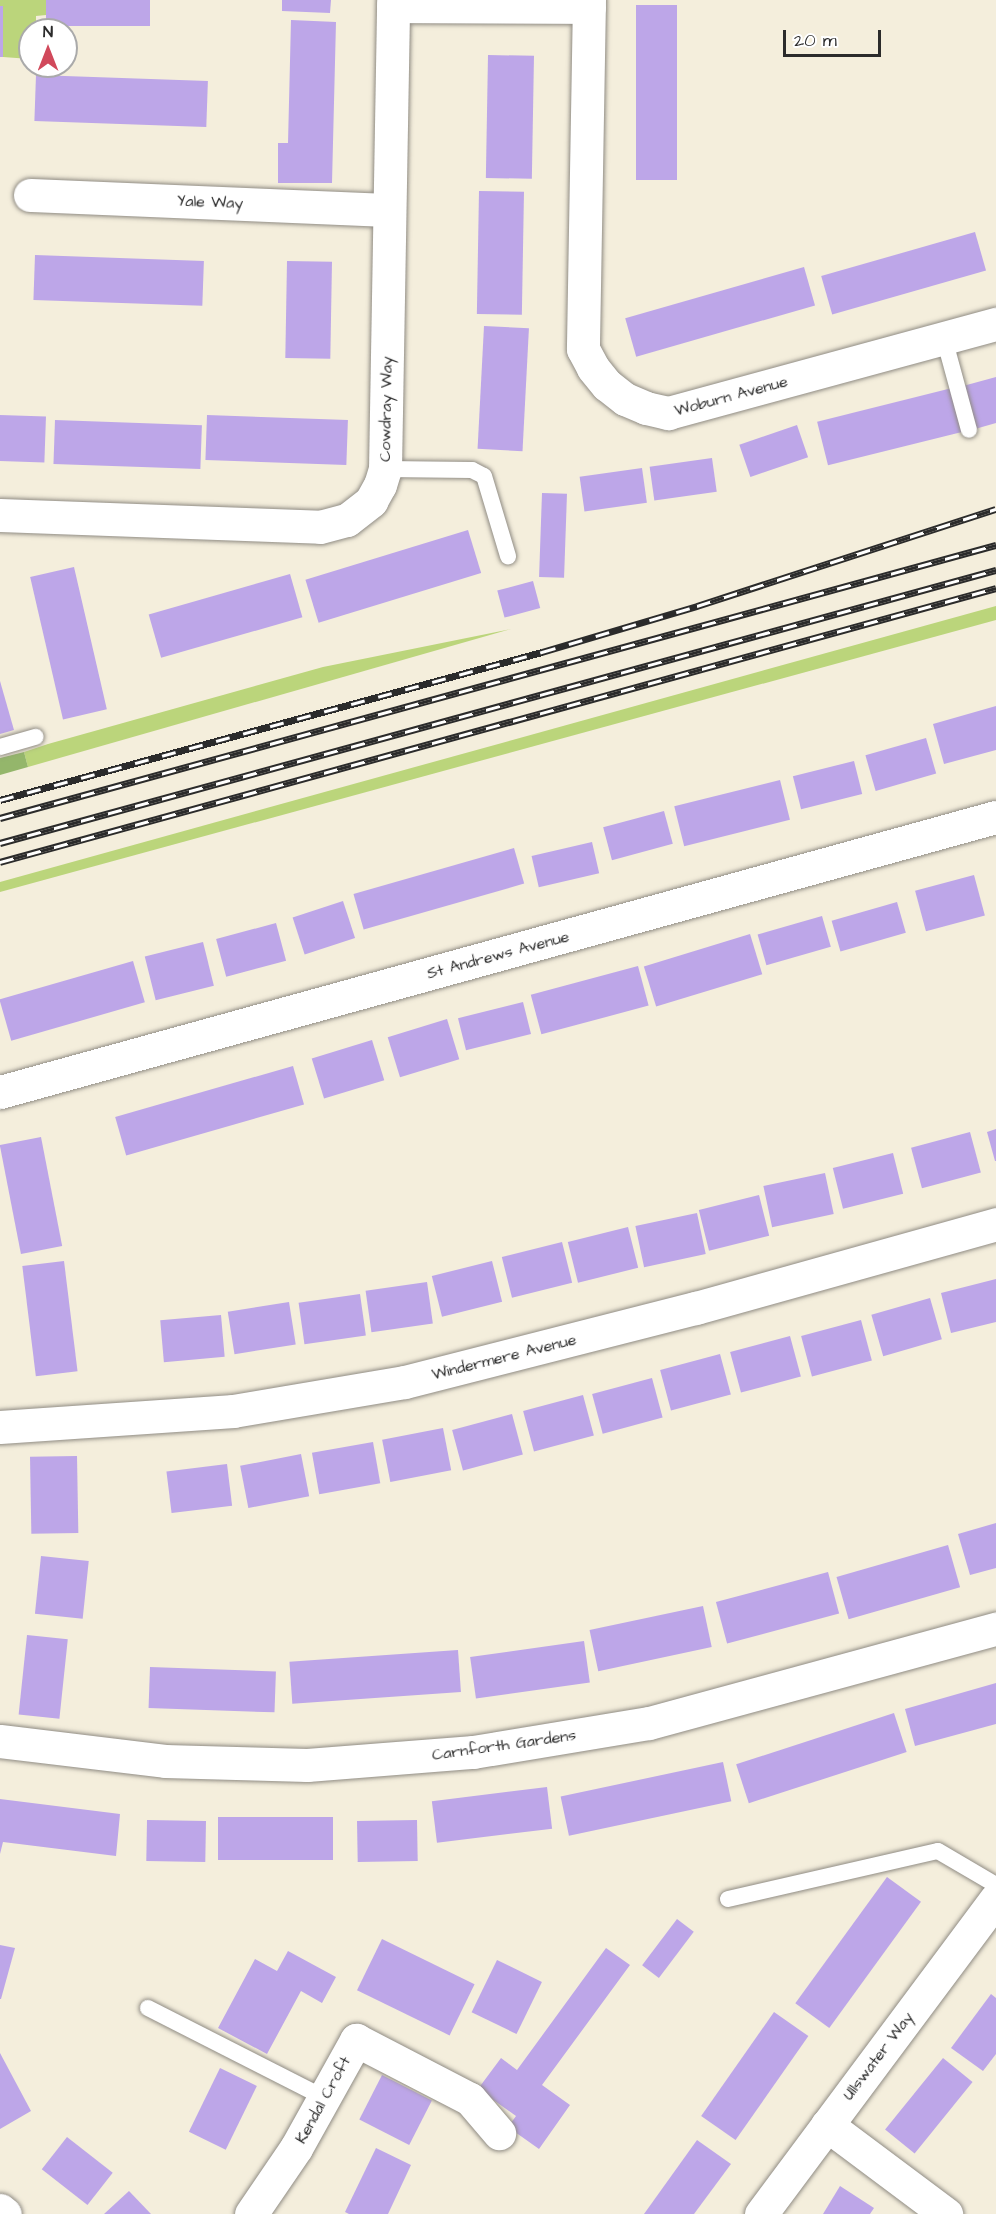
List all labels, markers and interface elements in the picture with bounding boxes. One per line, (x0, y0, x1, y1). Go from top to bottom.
north arrow (18, 18, 78, 78)
scale bar (786, 18, 884, 56)
text: N (43, 21, 53, 43)
text: 20 m (794, 28, 837, 53)
street label: Yale Way (177, 191, 243, 213)
street label: Cowdray Way (375, 356, 397, 462)
street label: Woburn Avenue (672, 372, 790, 420)
street label: St Andrews Avenue (425, 927, 571, 983)
street label: Windermere Avenue (430, 1330, 578, 1384)
street label: Carnforth Gardens (431, 1725, 577, 1765)
street label: Ullswater Way (839, 2008, 917, 2104)
street label: Kendal Croft (291, 2053, 355, 2147)

